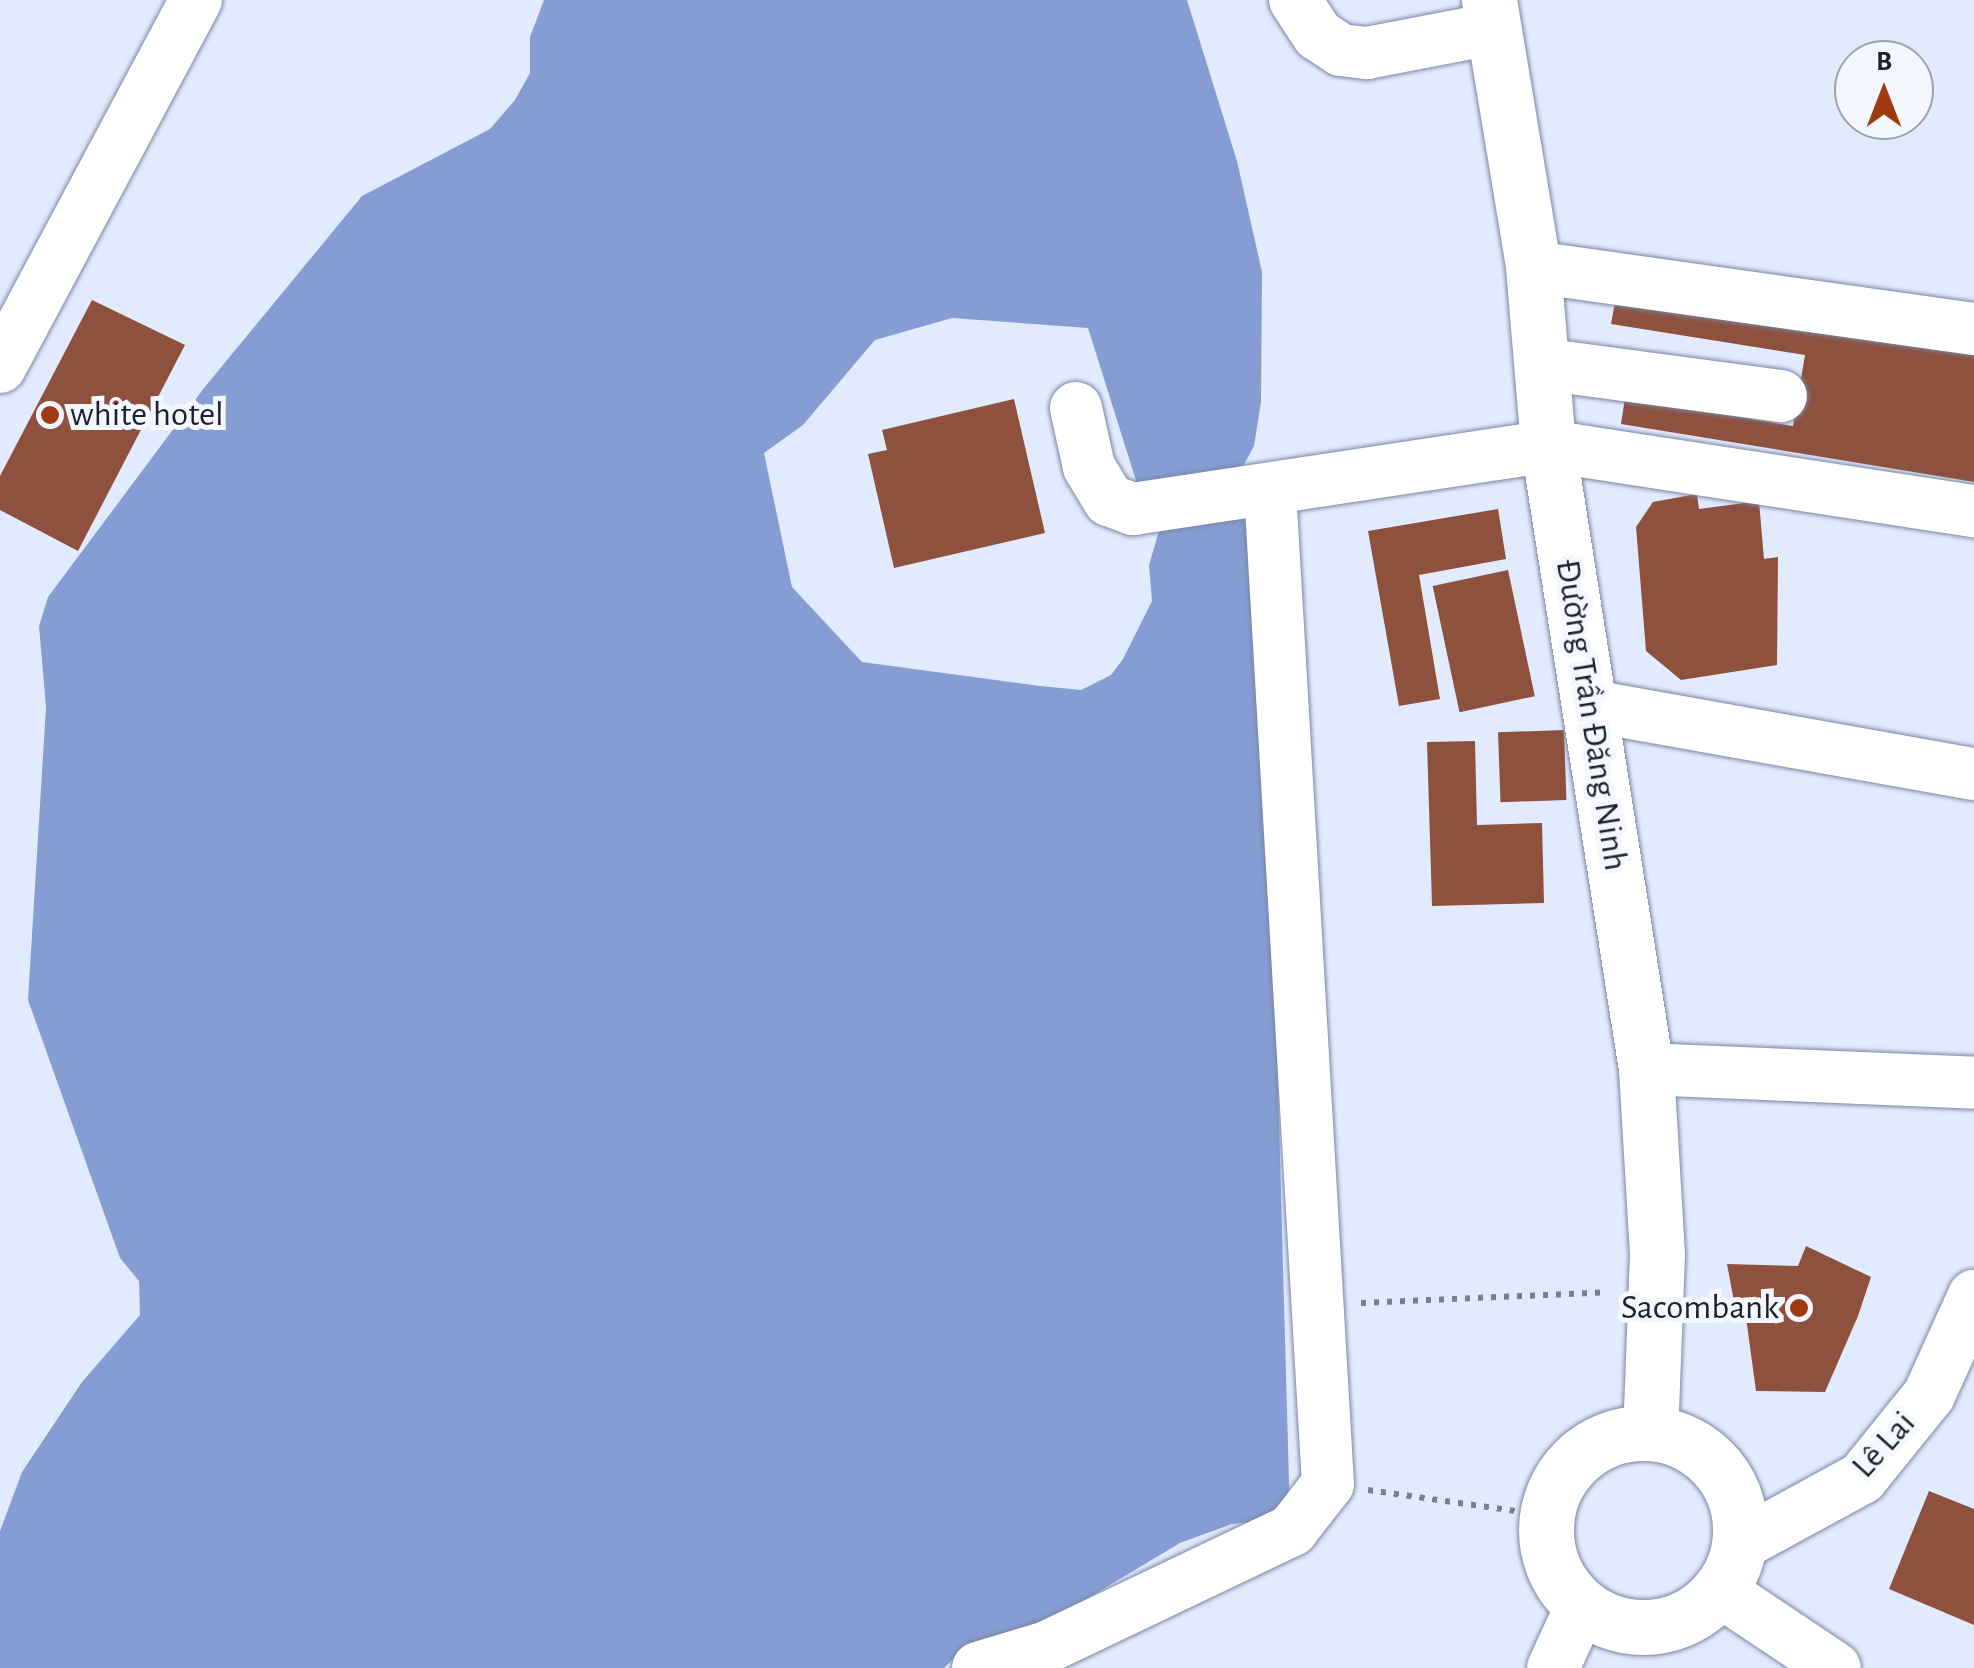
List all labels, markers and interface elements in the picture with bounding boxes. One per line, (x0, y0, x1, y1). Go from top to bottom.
north arrow (1834, 40, 1934, 140)
text: B (1876, 48, 1892, 76)
place label: white hotel (70, 394, 224, 436)
marker: white hotel (39, 404, 61, 426)
street label: Đường Trần Đăng Ninh (1546, 556, 1636, 874)
place label: Sacombank (1621, 1287, 1779, 1329)
marker: Sacombank (1788, 1297, 1810, 1319)
street label: Lê Lai (1843, 1403, 1925, 1487)

